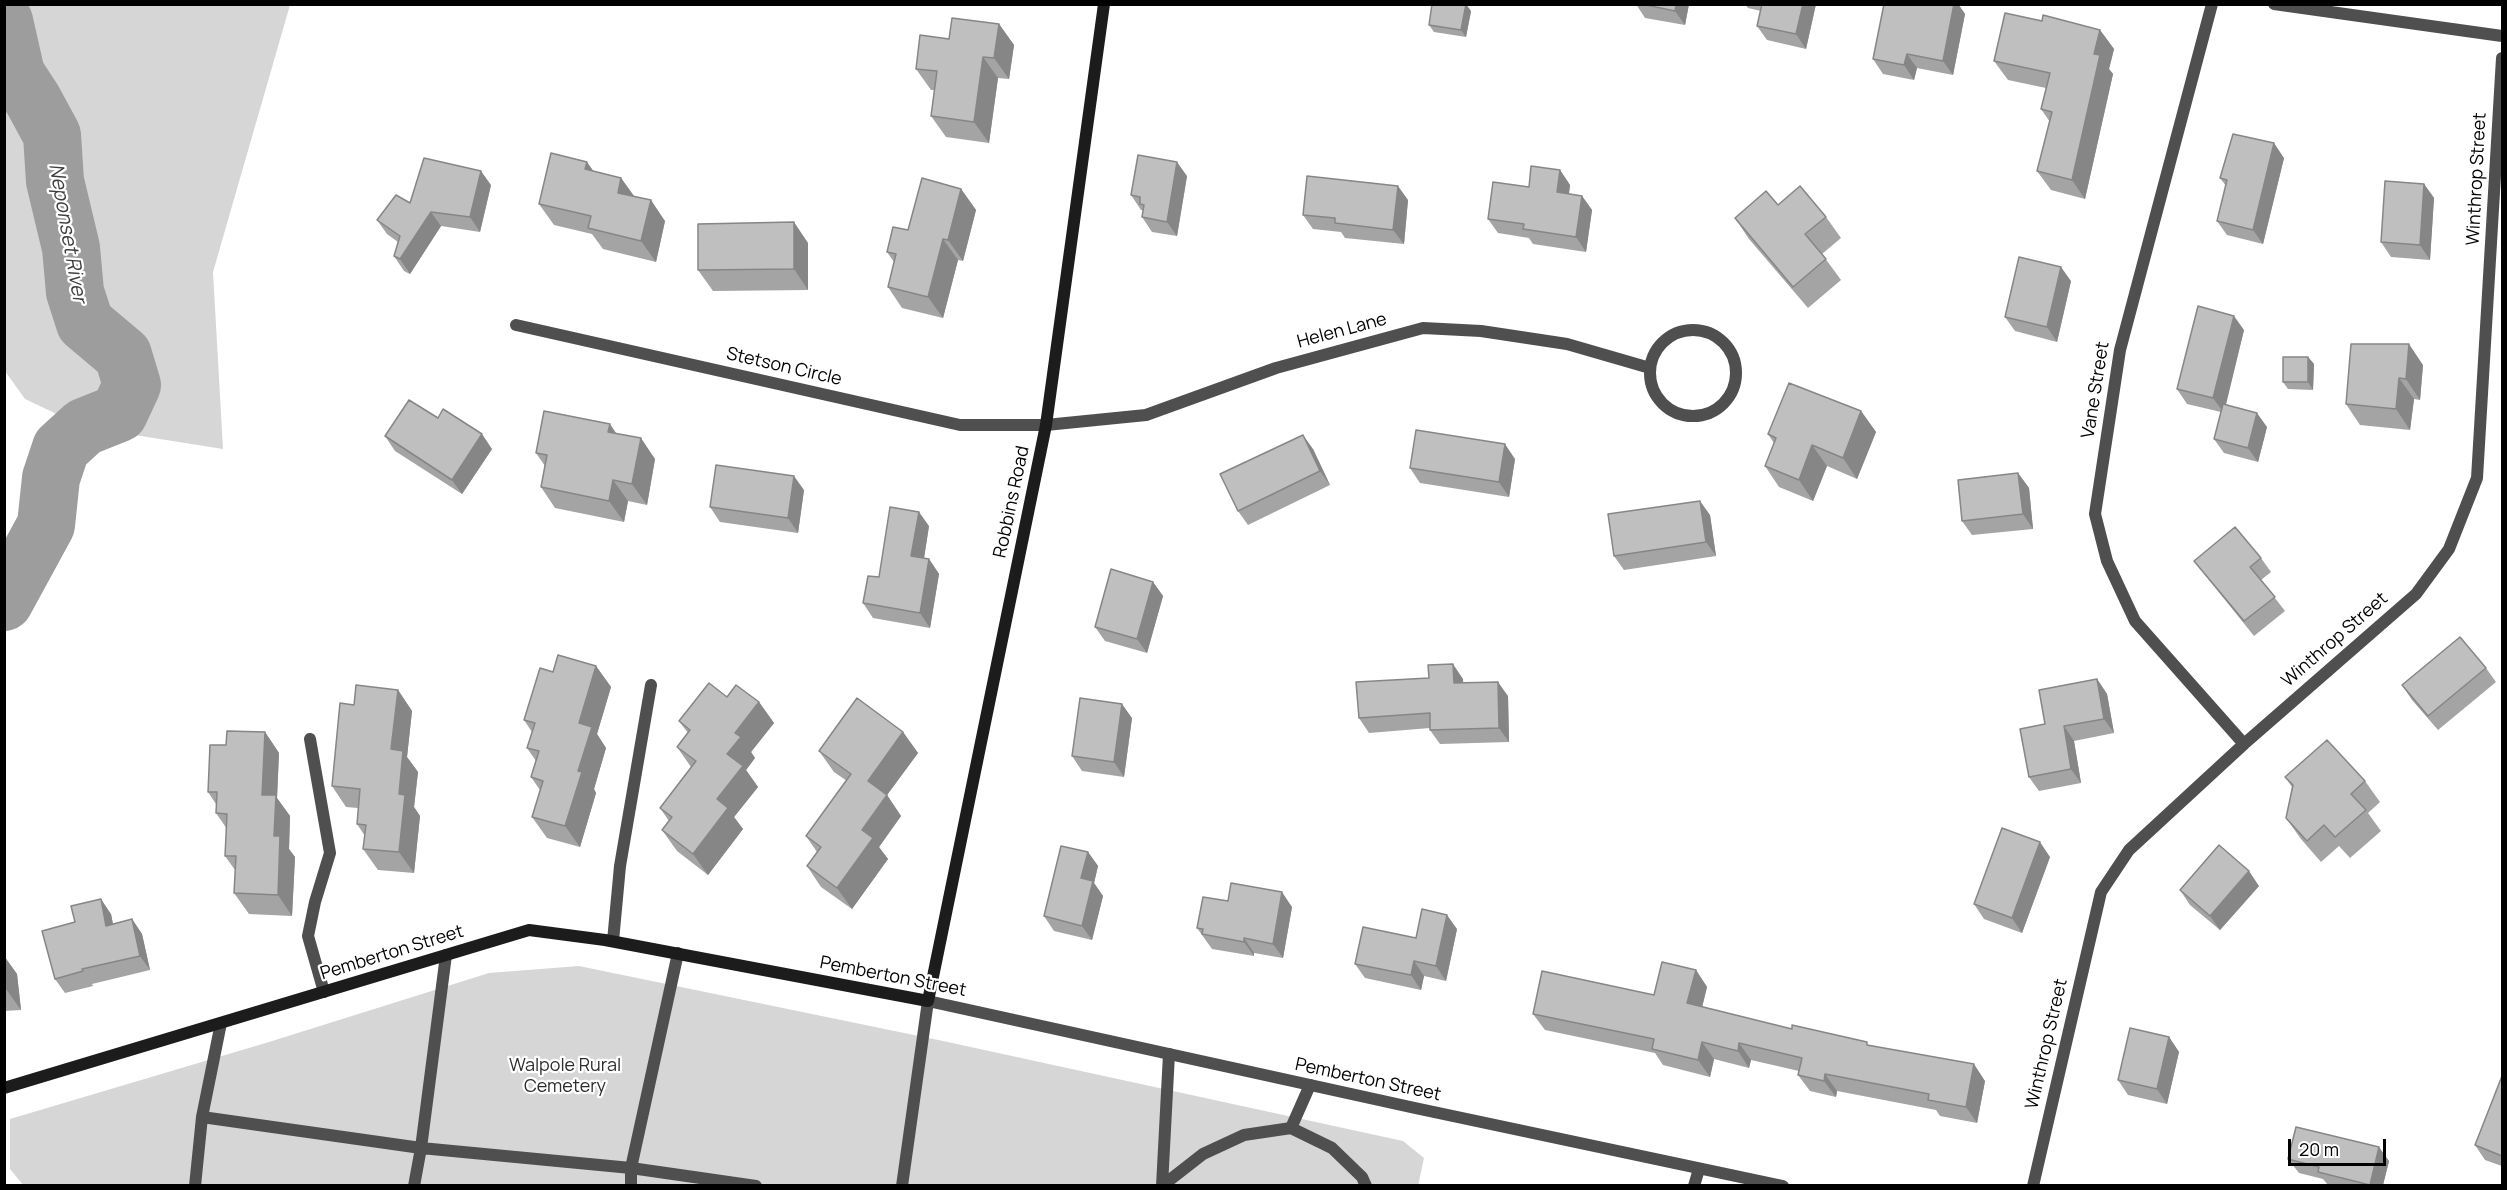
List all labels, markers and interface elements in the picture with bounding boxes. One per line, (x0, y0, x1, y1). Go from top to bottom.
street label: Winthrop Street (2463, 112, 2491, 246)
water label: Neponset River (43, 162, 91, 304)
street label: Helen Lane (1295, 309, 1389, 353)
street label: Vane Street (2078, 340, 2114, 440)
street label: Stetson Circle (724, 343, 844, 391)
street label: Robbins Road (990, 444, 1034, 560)
street label: Winthrop Street (2278, 588, 2392, 692)
street label: Pemberton Street (318, 921, 466, 985)
street label: Pemberton Street (818, 952, 968, 1002)
street label: Winthrop Street (2021, 977, 2073, 1111)
street label: Pemberton Street (1293, 1054, 1443, 1106)
park label: Walpole Rural Cemetery (509, 1055, 621, 1098)
scale bar (2291, 1127, 2388, 1165)
text: 20 m (2299, 1137, 2339, 1161)

